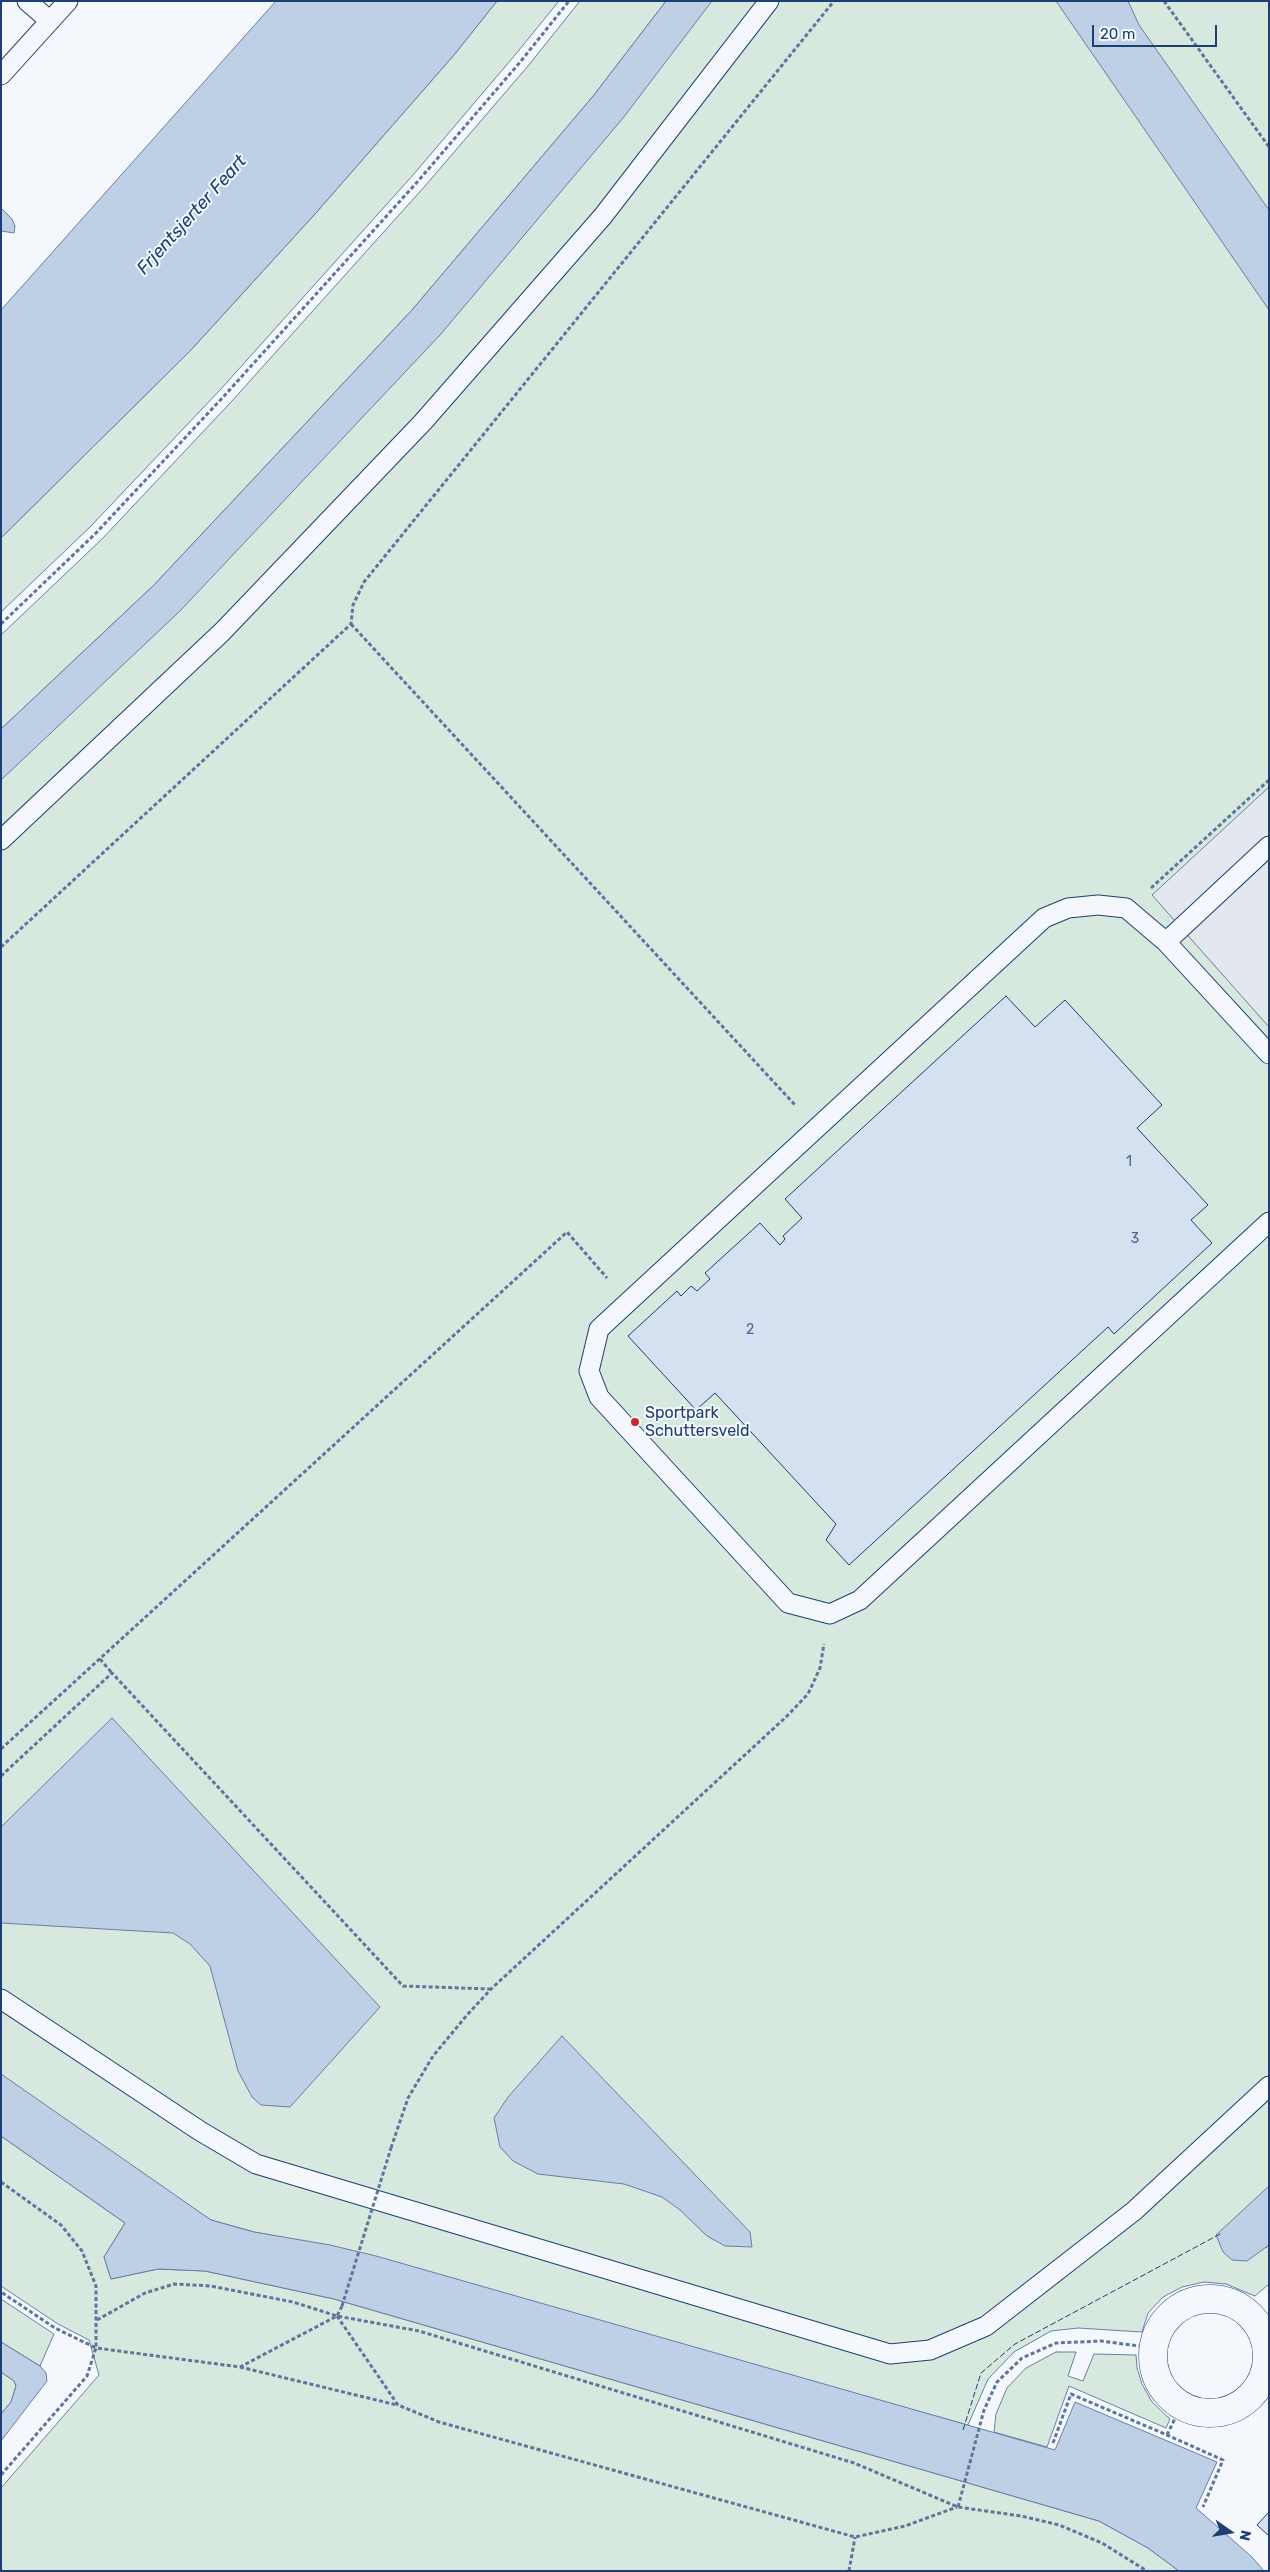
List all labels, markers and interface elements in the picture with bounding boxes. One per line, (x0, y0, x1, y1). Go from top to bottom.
scale bar (1095, 15, 1220, 47)
text: 20 m (1100, 25, 1135, 43)
water label: Frjentsjerter Feart (133, 151, 251, 279)
house number: 1 (1126, 1154, 1132, 1170)
house number: 3 (1131, 1231, 1139, 1247)
house number: 2 (746, 1322, 754, 1338)
place label: Sportpark Schuttersveld (645, 1403, 750, 1441)
marker: Sportpark Schuttersveld (629, 1416, 641, 1428)
north arrow (1205, 2507, 1255, 2557)
text: N (1236, 2529, 1255, 2542)

